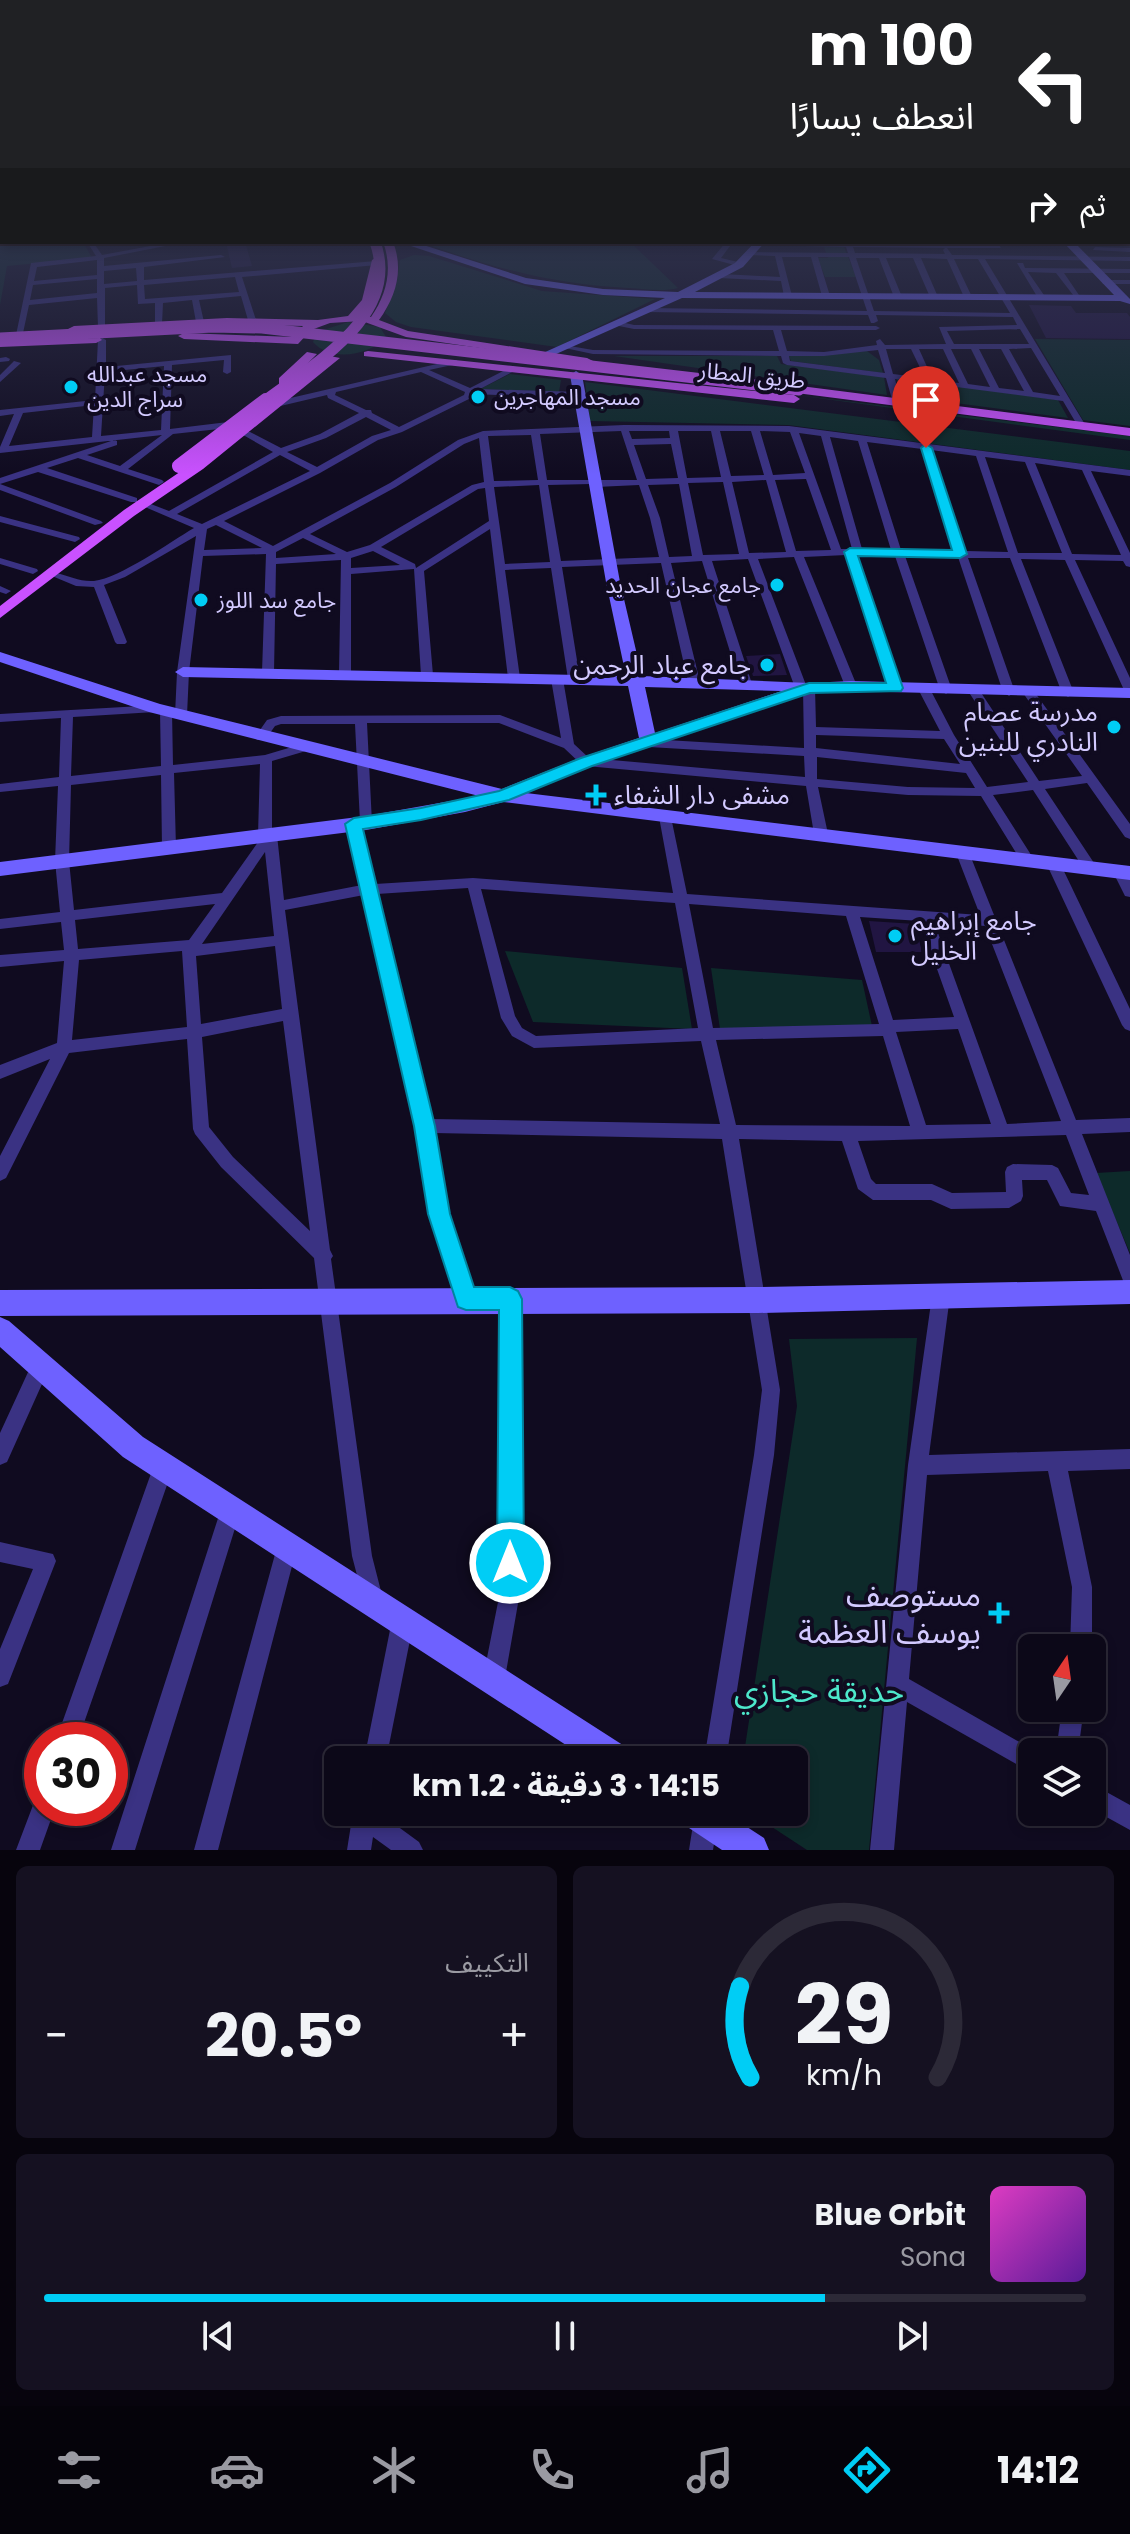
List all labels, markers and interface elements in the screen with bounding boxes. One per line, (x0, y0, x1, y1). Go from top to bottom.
text: 100 m (809, 6, 974, 85)
icon: left (1002, 32, 1106, 136)
text: انعطف يسارًا (790, 91, 974, 142)
icon: right (1020, 184, 1064, 228)
text: ثم (1080, 184, 1106, 227)
street label: طريق المطار (696, 354, 807, 397)
place label: مسجد عبدالله سراج الدين (87, 359, 207, 416)
pin (892, 366, 960, 448)
marker: مسجد عبدالله سراج الدين (62, 378, 80, 396)
icon: arrive (904, 378, 948, 422)
place label: مسجد المهاجرين (494, 382, 641, 413)
marker: مسجد المهاجرين (469, 388, 487, 406)
place label: جامع عجان الحديد (605, 570, 761, 602)
marker: جامع عجان الحديد (768, 576, 786, 594)
place label: جامع سد اللوز (216, 585, 336, 617)
marker: جامع سد اللوز (192, 591, 210, 609)
place label: جامع عباد الرحمن (573, 647, 751, 685)
marker: جامع عباد الرحمن (758, 656, 776, 674)
place label: مدرسة عصام النادري للبنين (959, 694, 1098, 762)
marker: مدرسة عصام النادري للبنين (1105, 718, 1123, 736)
place label: مشفى دار الشفاء (614, 777, 790, 813)
marker: مشفى دار الشفاء (585, 784, 607, 806)
place label: جامع إبراهيم الخليل (911, 903, 1036, 969)
marker: جامع إبراهيم الخليل (886, 927, 904, 945)
position arrow (468, 1521, 552, 1605)
place label: مستوصف يوسف العظمة (798, 1572, 981, 1654)
marker: مستوصف يوسف العظمة (988, 1602, 1010, 1624)
north arrow (1018, 1634, 1106, 1722)
map controls (1018, 1634, 1106, 1826)
park label: حديقة حجازي (734, 1668, 904, 1715)
speed limit sign: 30 (24, 1722, 128, 1826)
button: layers (1018, 1738, 1106, 1826)
text: 14:15 · 3 دقيقة · 1.2 km (412, 1764, 720, 1807)
text: التكييف (445, 1945, 529, 1981)
text: 29 (794, 1957, 893, 2073)
text: 20.5° (205, 1994, 362, 2078)
text: − (44, 2005, 68, 2066)
text: + (499, 2005, 529, 2066)
text: km/h (805, 2055, 882, 2095)
text: Blue Orbit (815, 2193, 966, 2236)
text: Sona (900, 2239, 966, 2275)
icon: previous (196, 2314, 240, 2358)
icon: pause (543, 2314, 587, 2358)
icon: next (890, 2314, 934, 2358)
icon: filters (51, 2442, 107, 2498)
icon: car (209, 2442, 265, 2498)
icon: climate (366, 2442, 422, 2498)
icon: phone (524, 2442, 580, 2498)
icon: music (682, 2442, 738, 2498)
icon: directions (839, 2442, 895, 2498)
text: 14:12 (997, 2445, 1079, 2496)

